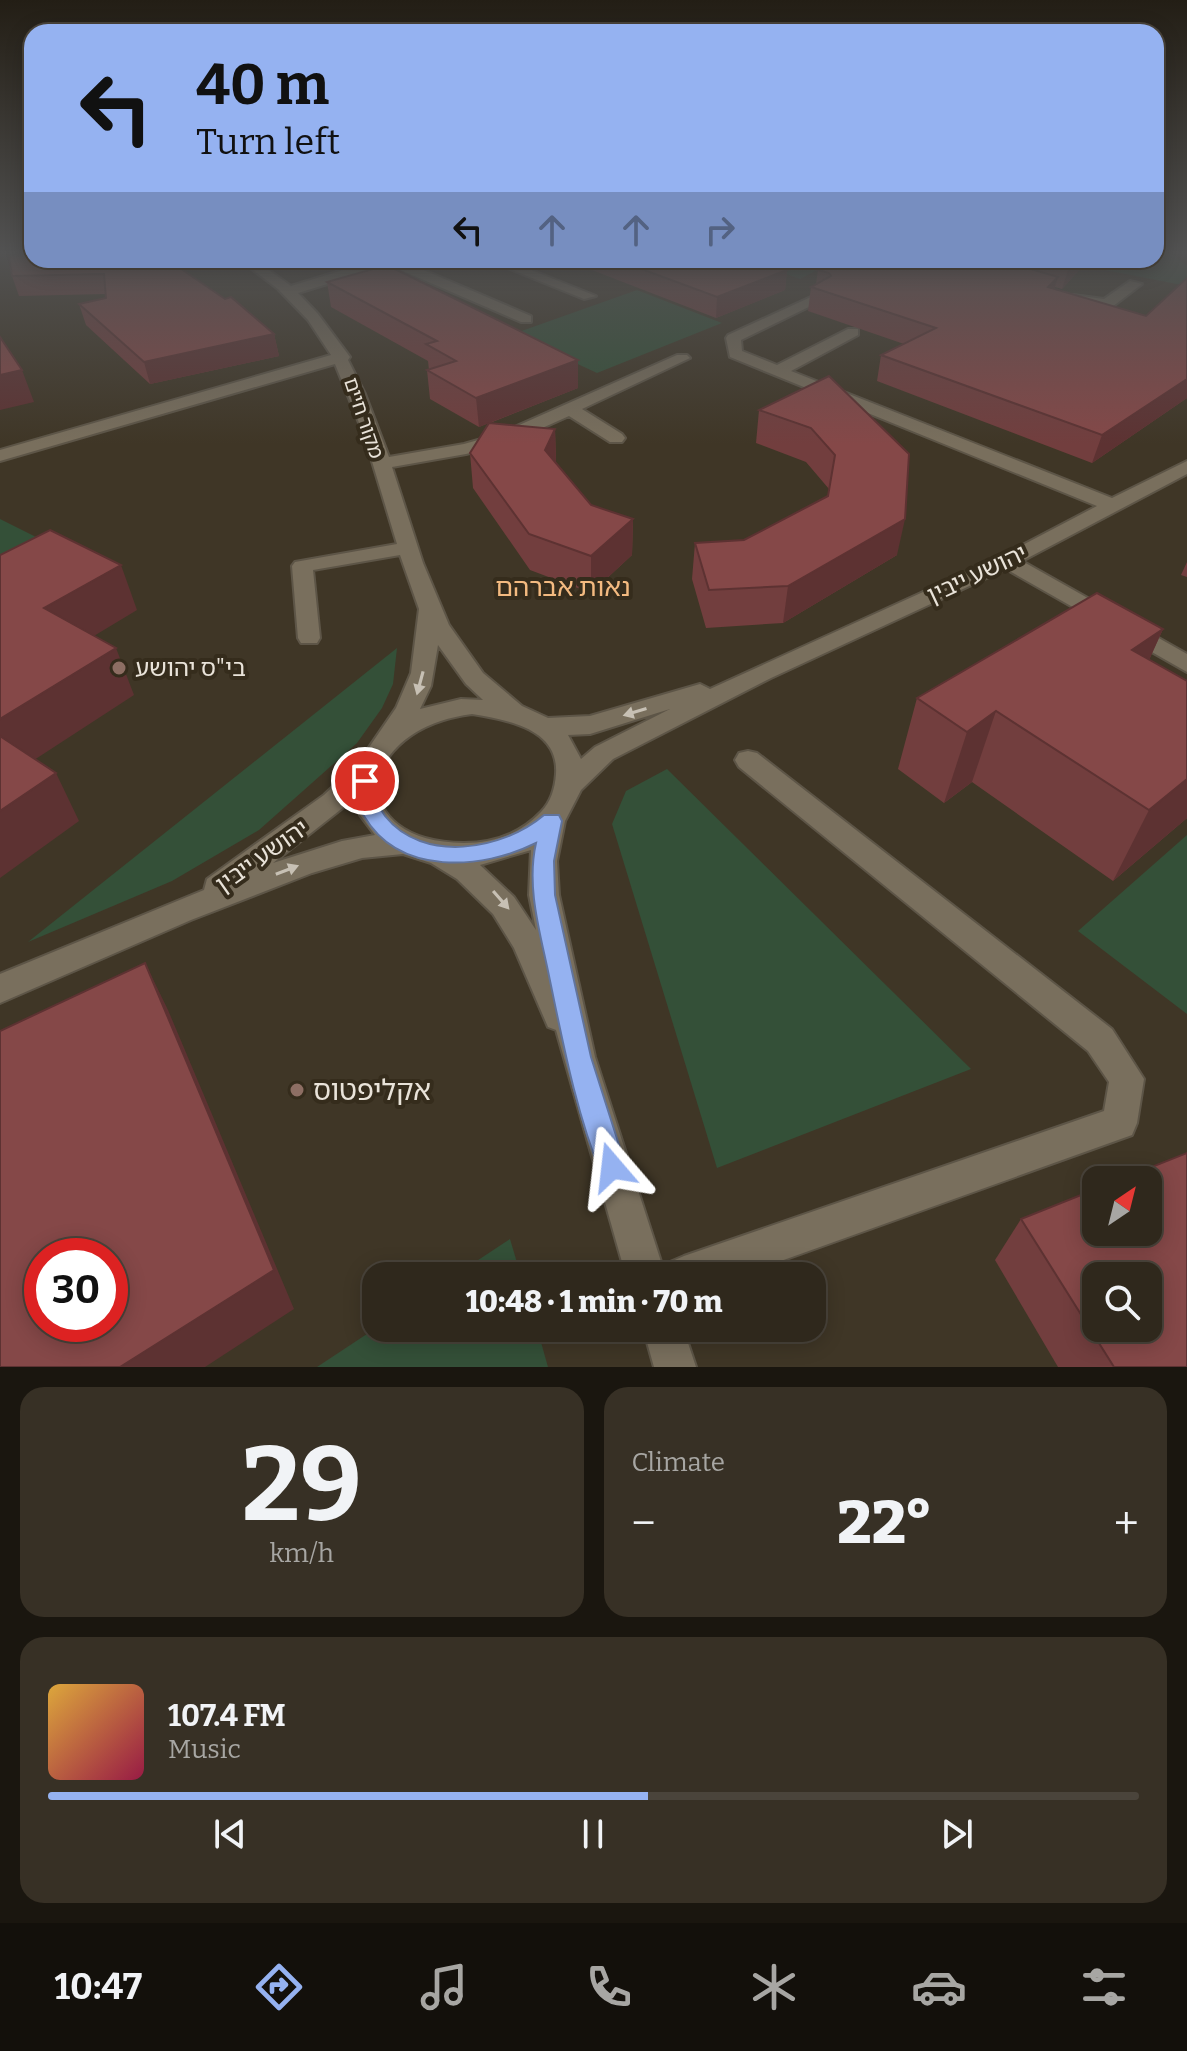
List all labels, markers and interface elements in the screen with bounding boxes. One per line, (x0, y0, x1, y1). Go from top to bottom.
text: 40 m (196, 52, 329, 119)
icon: left (64, 56, 168, 160)
text: Turn left (196, 120, 340, 164)
icon: left (446, 208, 490, 252)
icon: ahead (530, 208, 574, 252)
icon: ahead (614, 208, 658, 252)
icon: right (698, 208, 742, 252)
street label: מקור חיים (339, 374, 389, 462)
street label: יהושע ייבין (923, 539, 1031, 609)
district label: נאות אברהם (495, 572, 631, 603)
place label: בי"ס יהושע (135, 654, 246, 682)
marker: בי"ס יהושע (110, 659, 128, 677)
one-way arrow (413, 670, 425, 695)
one-way arrow (622, 706, 646, 718)
pin (331, 747, 399, 815)
icon: arrive (343, 759, 387, 803)
street label: יהושע ייבין (210, 814, 314, 898)
one-way arrow (275, 863, 299, 876)
one-way arrow (491, 891, 509, 910)
place label: אקליפטוס (313, 1074, 431, 1107)
marker: אקליפטוס (288, 1081, 306, 1099)
position arrow (570, 1125, 654, 1209)
north arrow (1082, 1166, 1162, 1246)
map controls (1082, 1166, 1162, 1342)
speed limit sign: 30 (24, 1238, 128, 1342)
button: search (1082, 1262, 1162, 1342)
text: 10:48 · 1 min · 70 m (466, 1284, 722, 1320)
text: 29 (242, 1423, 362, 1548)
text: Climate (632, 1447, 725, 1478)
text: 22° (837, 1487, 932, 1559)
text: − (632, 1497, 656, 1550)
text: + (1114, 1497, 1139, 1550)
text: km/h (270, 1538, 334, 1569)
text: 107.4 FM (168, 1698, 286, 1734)
text: Music (168, 1734, 241, 1765)
icon: previous (208, 1812, 252, 1856)
icon: pause (571, 1812, 615, 1856)
icon: next (935, 1812, 979, 1856)
icon: directions (251, 1959, 307, 2015)
icon: music (416, 1959, 472, 2015)
icon: phone (581, 1959, 637, 2015)
icon: climate (746, 1959, 802, 2015)
icon: car (911, 1959, 967, 2015)
icon: filters (1076, 1959, 1132, 2015)
text: 10:47 (55, 1965, 142, 2009)

